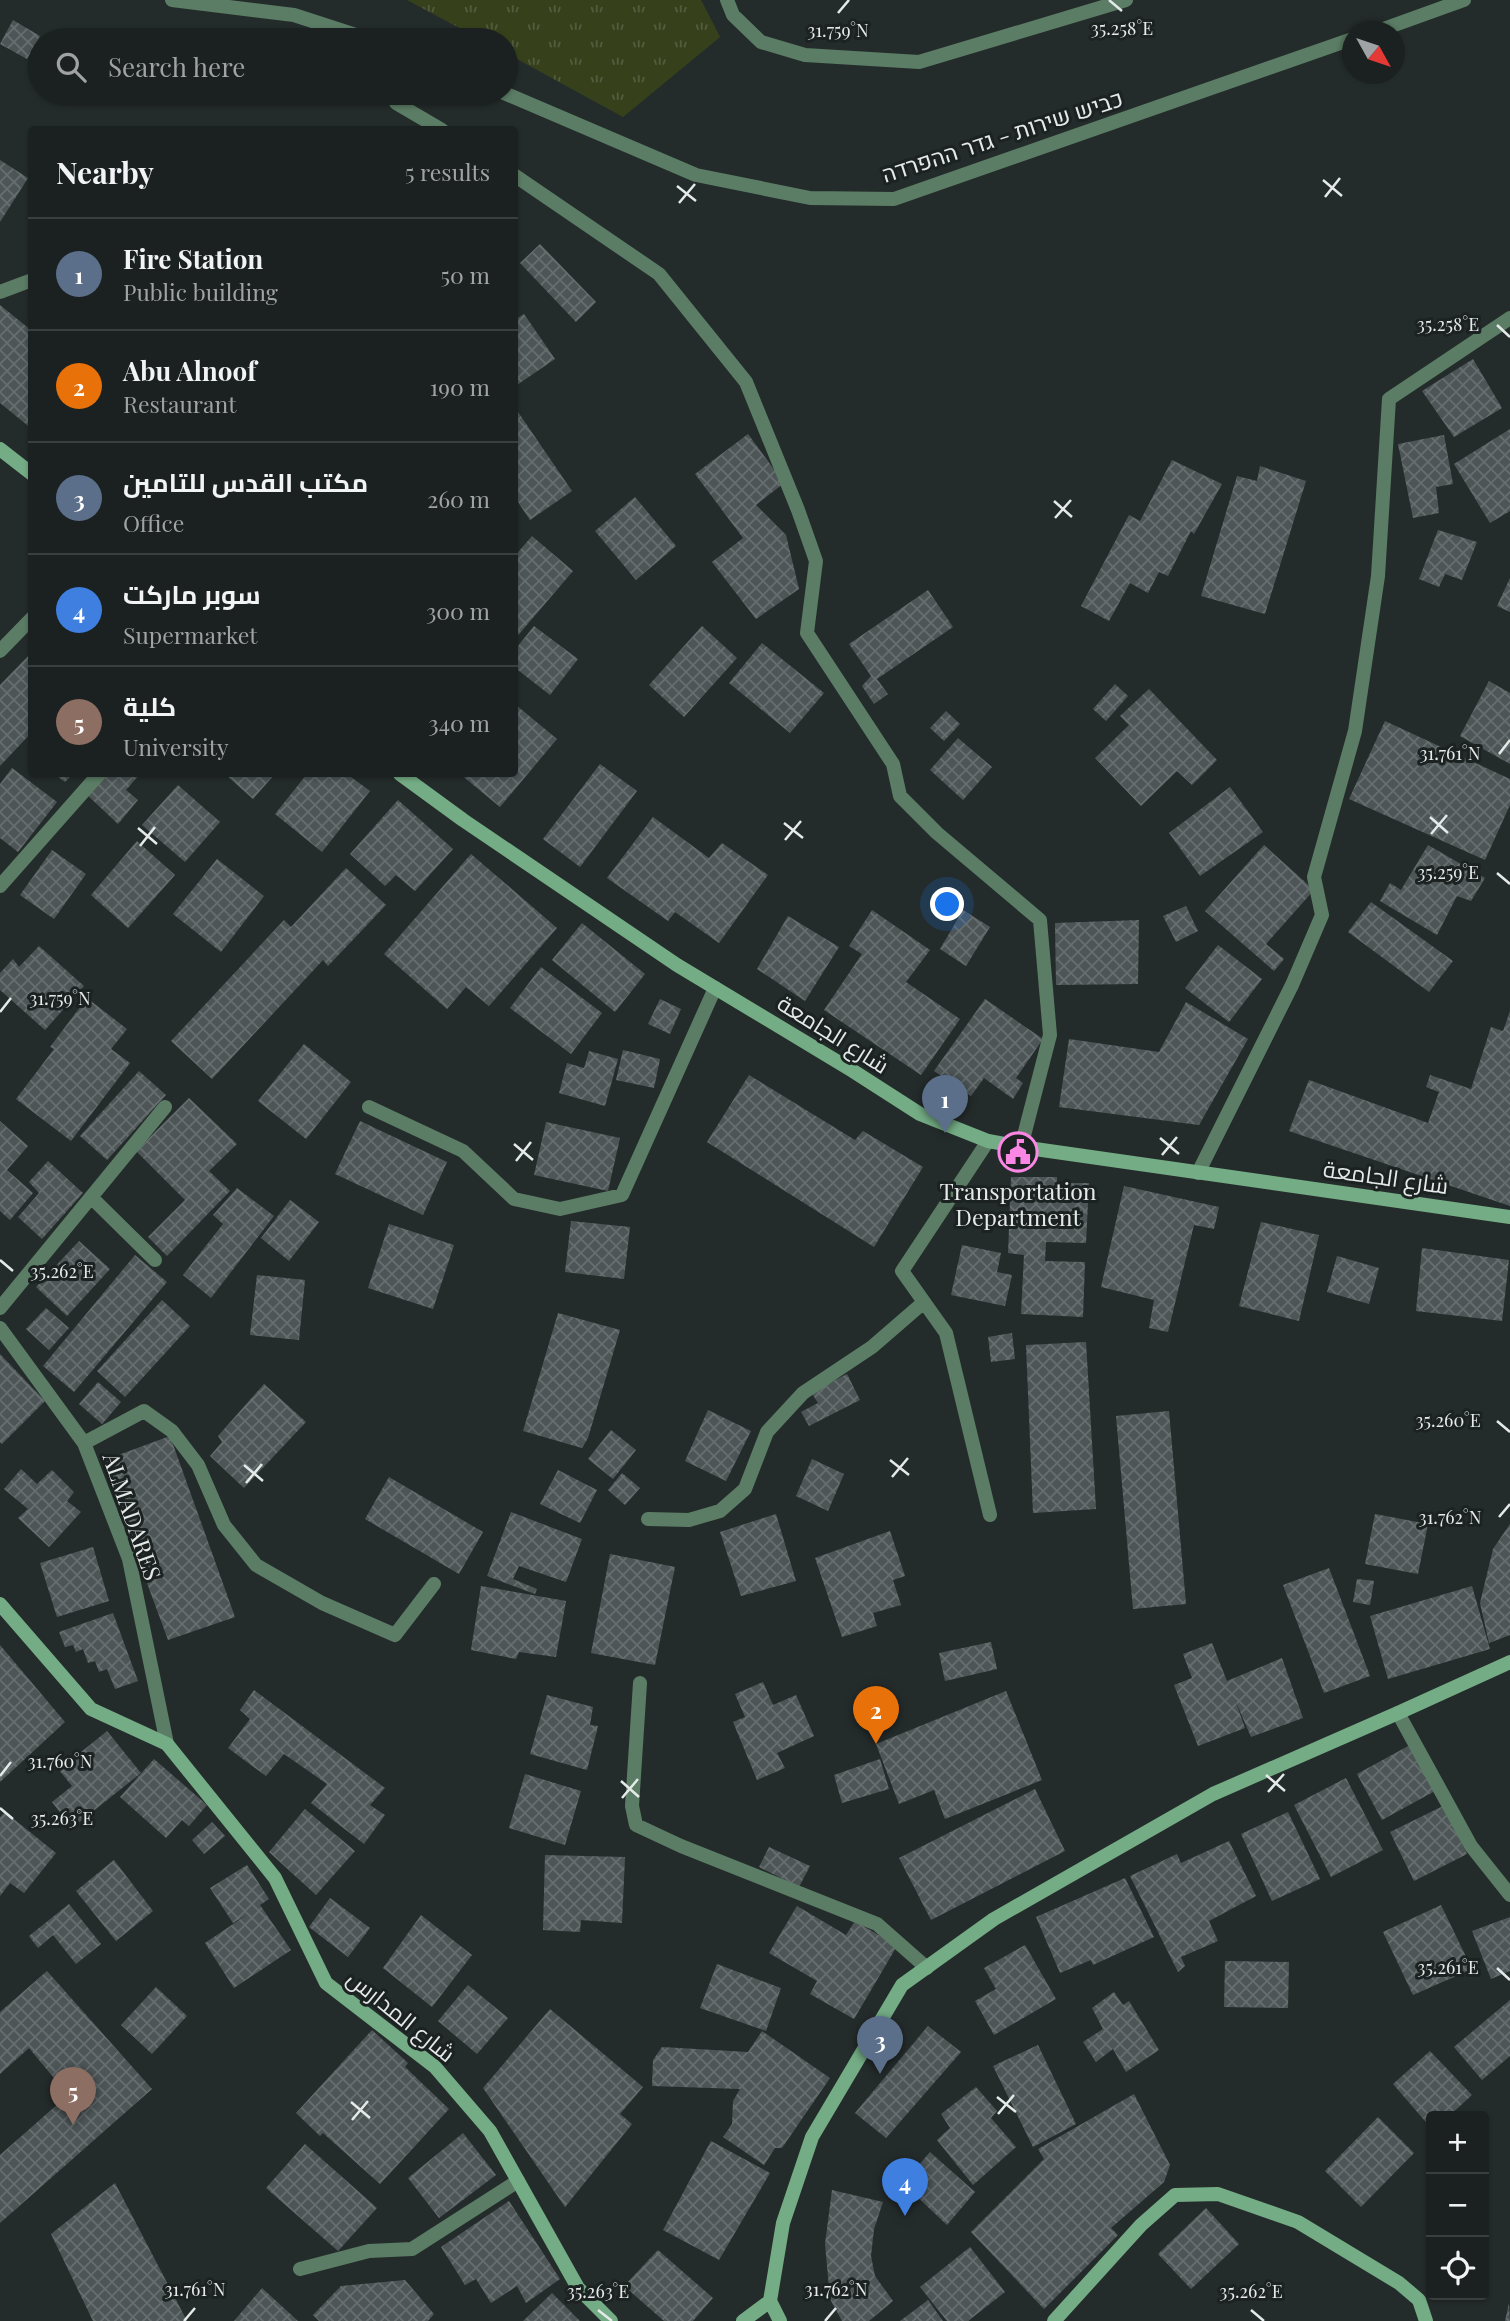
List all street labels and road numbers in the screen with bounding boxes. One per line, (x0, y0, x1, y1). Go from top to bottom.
street label: כביש שירות - גדר ההפרדה (877, 81, 1127, 189)
street label: شارع الجامعة (771, 986, 896, 1081)
street label: شارع الجامعة (1321, 1152, 1451, 1202)
street label: ALMADARES (96, 1447, 169, 1584)
street label: شارع المدارس (340, 1962, 463, 2070)

